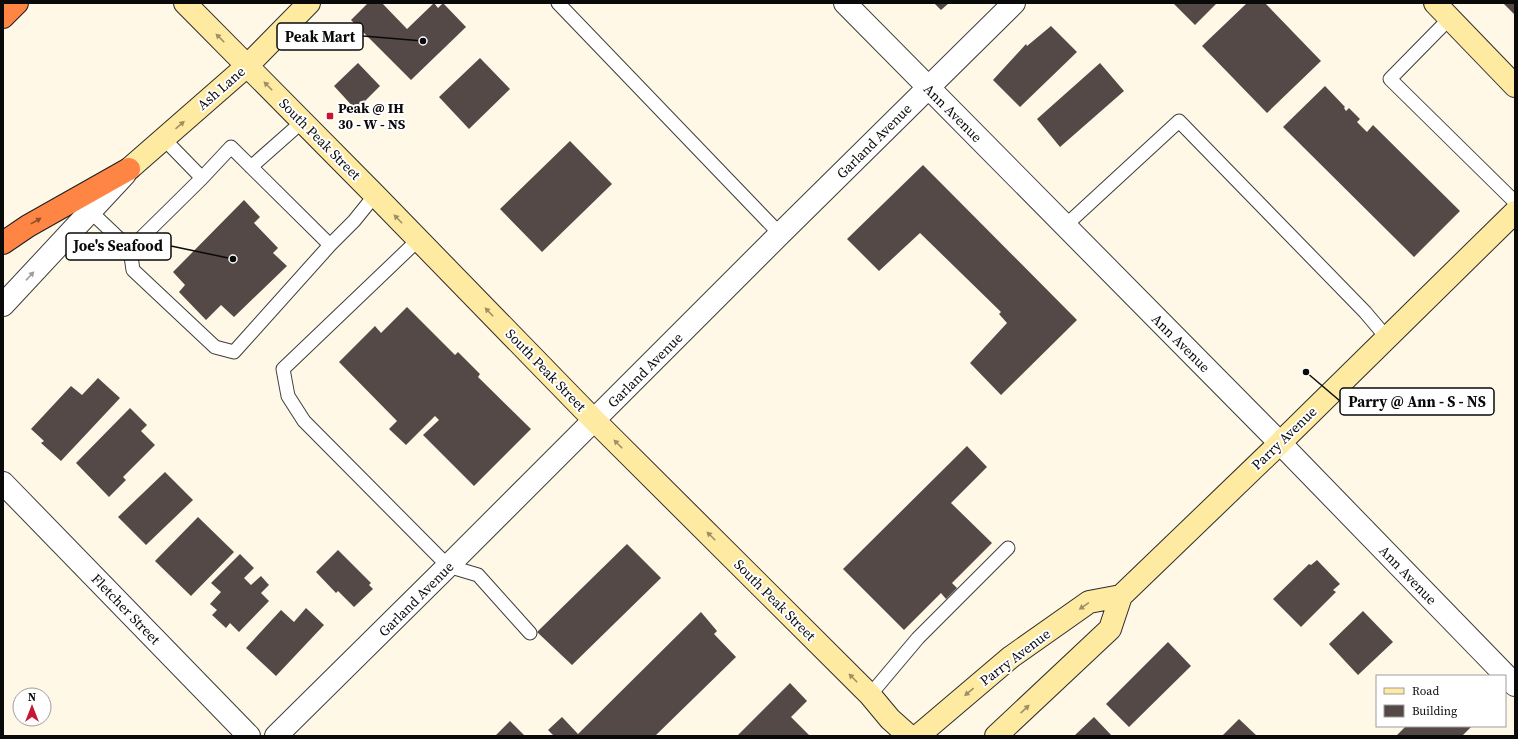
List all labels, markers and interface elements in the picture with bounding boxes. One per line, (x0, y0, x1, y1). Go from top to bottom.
callout: Peak Mart (277, 23, 363, 50)
text: Peak Mart (285, 26, 356, 47)
one-way arrow (215, 33, 225, 43)
street label: Ash Lane (193, 61, 249, 115)
street label: Ann Avenue (919, 79, 987, 147)
one-way arrow (263, 81, 273, 91)
street label: South Peak Street (275, 94, 366, 185)
place label: Peak @ IH 30 - W - NS (338, 98, 406, 134)
street label: Garland Avenue (832, 99, 916, 183)
marker: Peak @ IH 30 - W - NS (325, 111, 335, 121)
one-way arrow (175, 121, 184, 130)
one-way arrow (394, 214, 403, 224)
one-way arrow (30, 218, 41, 225)
callout: Joe's Seafood (66, 233, 171, 260)
text: Joe's Seafood (72, 235, 163, 256)
one-way arrow (25, 271, 34, 281)
one-way arrow (484, 307, 494, 317)
street label: Ann Avenue (1147, 309, 1215, 377)
street label: South Peak Street (501, 324, 591, 416)
street label: Garland Avenue (603, 328, 687, 412)
callout: Parry @ Ann - S - NS (1340, 388, 1494, 415)
text: Parry @ Ann - S - NS (1348, 391, 1486, 412)
street label: Parry Avenue (1247, 402, 1321, 474)
one-way arrow (614, 439, 623, 449)
one-way arrow (706, 531, 715, 541)
street label: Ann Avenue (1375, 541, 1441, 609)
street label: South Peak Street (730, 555, 821, 646)
street label: Garland Avenue (374, 557, 458, 641)
street label: Fletcher Street (87, 569, 165, 649)
one-way arrow (1078, 602, 1089, 610)
street label: Parry Avenue (976, 624, 1054, 690)
one-way arrow (848, 673, 857, 683)
legend (1376, 675, 1506, 727)
text: Road (1412, 683, 1439, 699)
north arrow (12, 687, 52, 727)
one-way arrow (963, 688, 974, 697)
text: N (28, 690, 36, 705)
text: Building (1412, 703, 1457, 719)
one-way arrow (1019, 705, 1030, 714)

